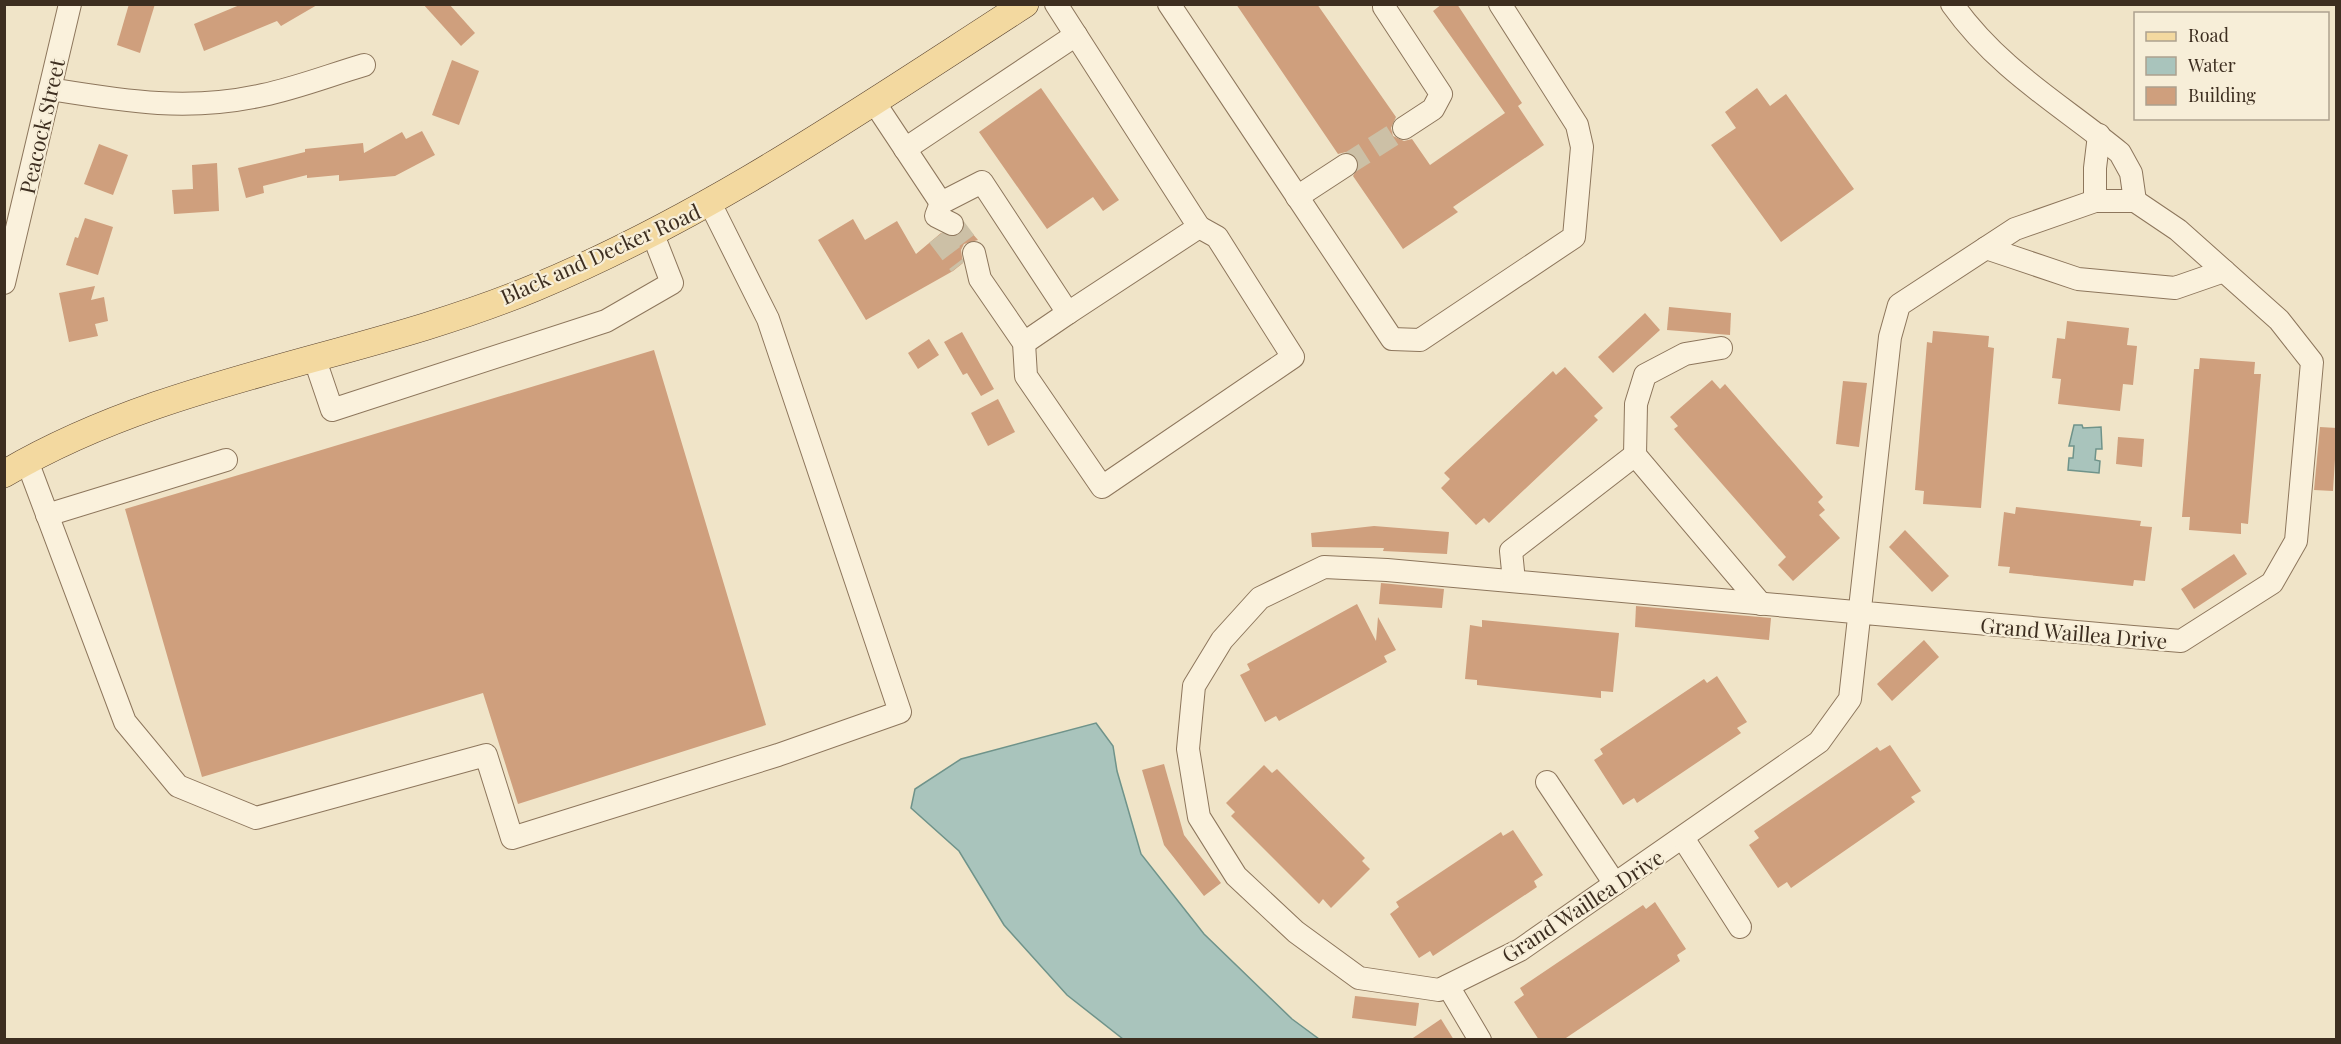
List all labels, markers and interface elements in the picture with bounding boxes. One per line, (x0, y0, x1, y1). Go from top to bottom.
legend (2134, 12, 2329, 120)
text: Road (2188, 23, 2229, 47)
text: Water (2187, 53, 2236, 77)
street label: Peacock Street (12, 55, 70, 196)
text: Building (2188, 83, 2256, 107)
street label: Black and Decker Road (496, 196, 704, 310)
street label: Grand Waillea Drive (1979, 610, 2169, 654)
street label: Grand Waillea Drive (1496, 842, 1668, 968)

